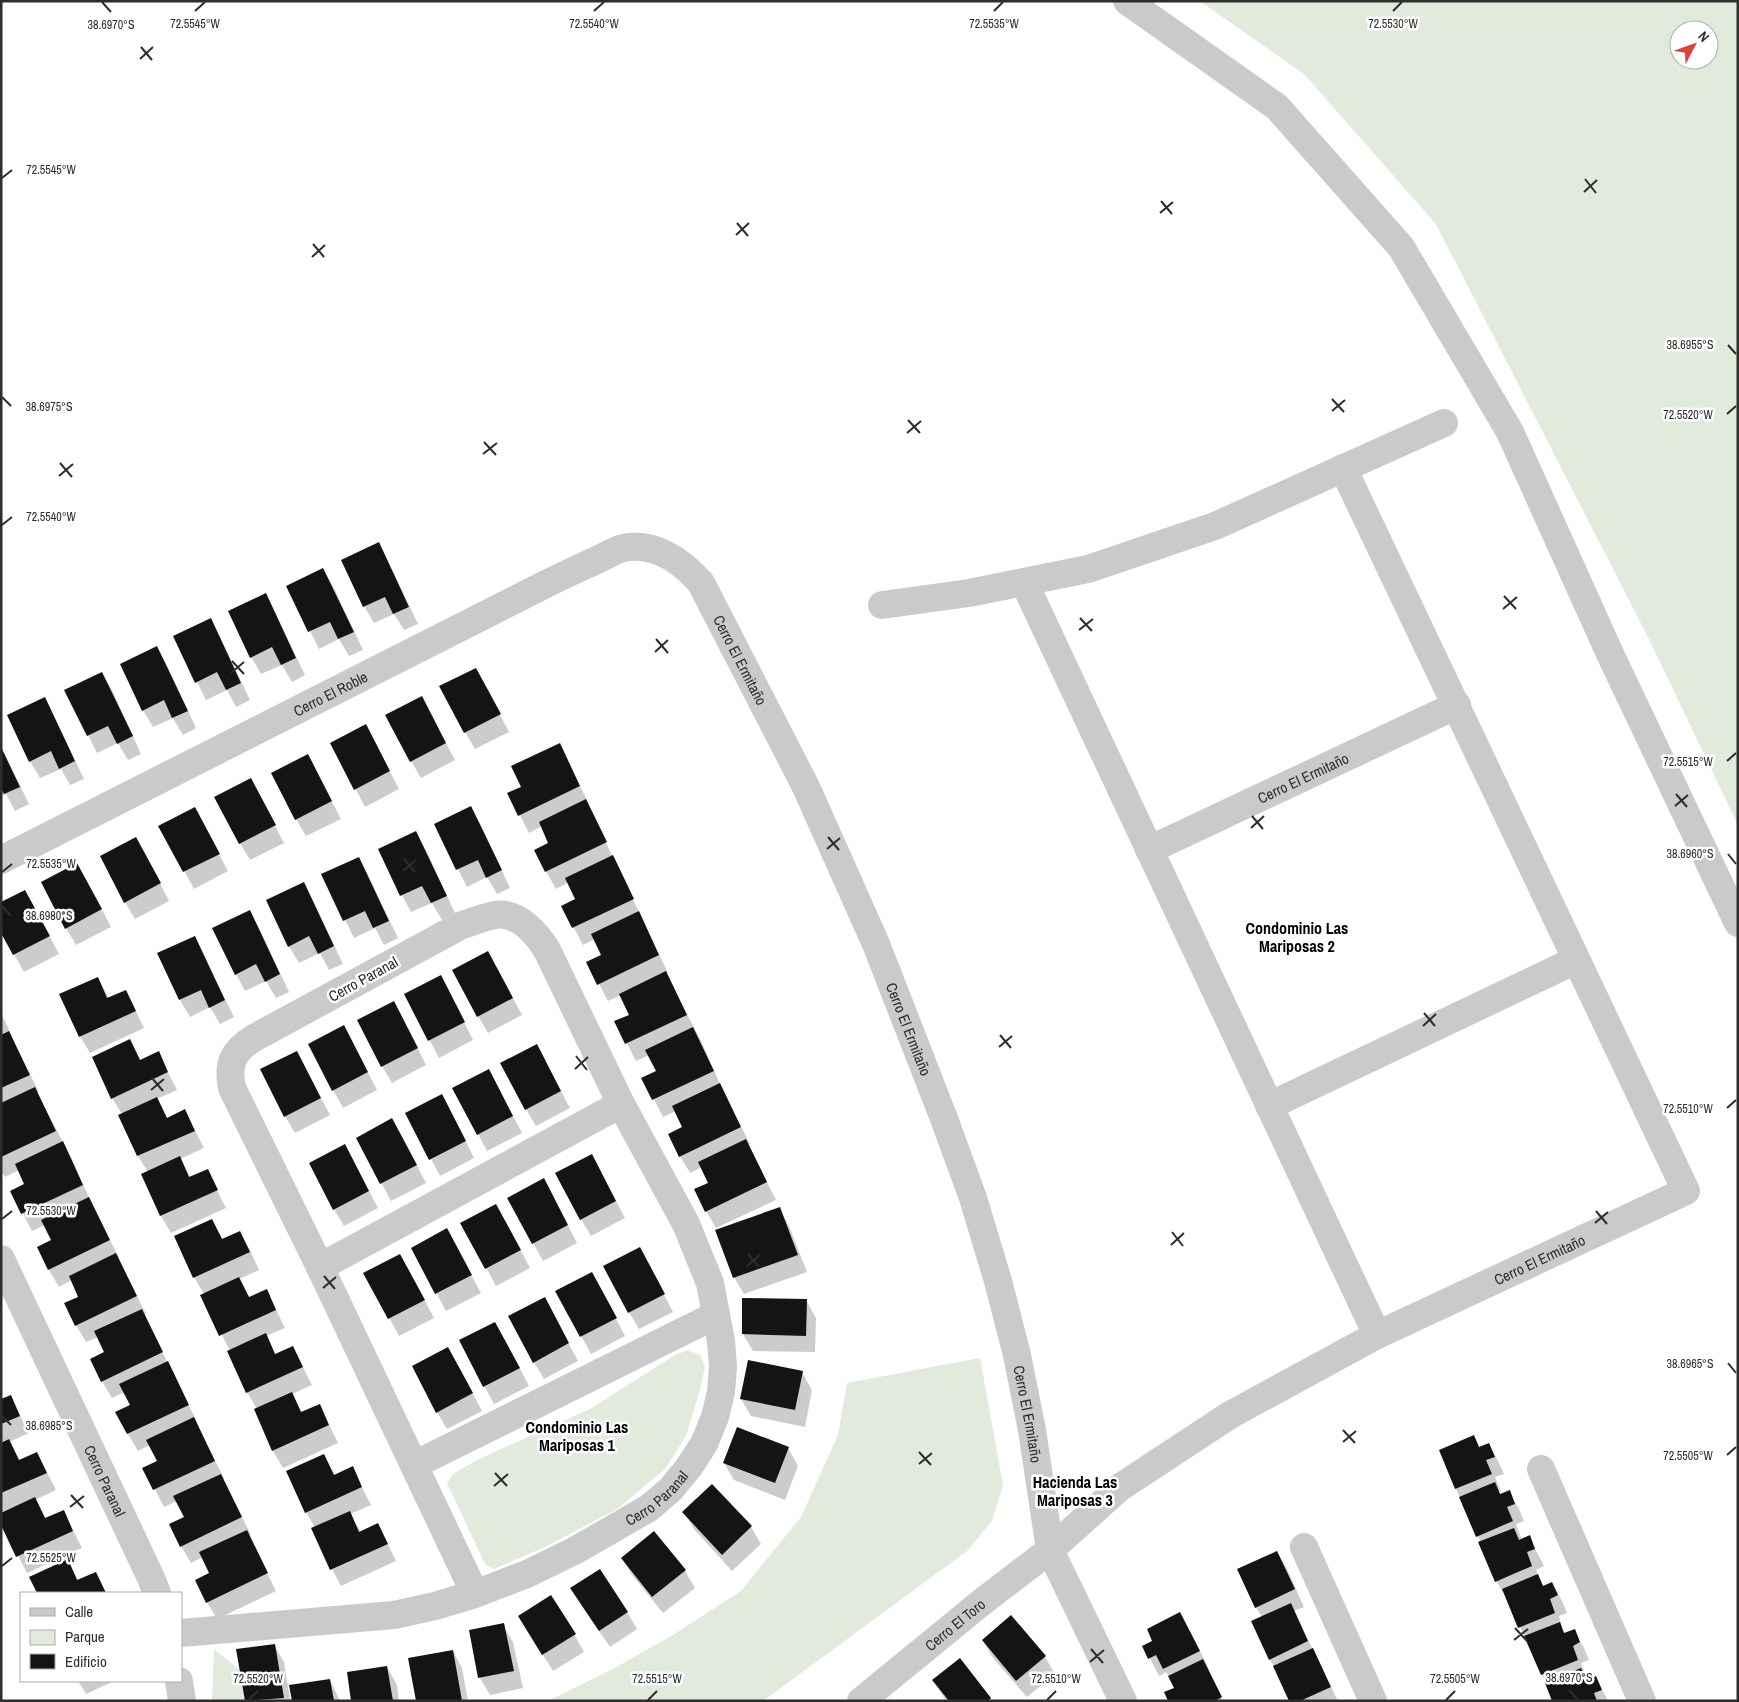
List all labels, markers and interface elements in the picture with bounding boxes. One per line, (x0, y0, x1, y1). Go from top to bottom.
text: 72.5545°W (170, 16, 221, 32)
text: 72.5540°W (569, 16, 620, 32)
text: 72.5535°W (969, 16, 1020, 32)
text: 72.5530°W (1368, 16, 1419, 32)
text: 38.6970°S (88, 17, 135, 33)
north arrow (1669, 20, 1719, 70)
text: N (1694, 27, 1713, 46)
text: 72.5545°W (26, 162, 77, 178)
text: 38.6955°S (1667, 337, 1714, 353)
text: 38.6975°S (26, 399, 73, 415)
text: 72.5520°W (1663, 407, 1714, 423)
text: 72.5540°W (26, 509, 77, 525)
street label: Cerro El Ermitaño (709, 611, 773, 709)
street label: Cerro El Roble (289, 666, 371, 721)
street label: Cerro El Ermitaño (1254, 747, 1352, 808)
text: 72.5515°W (1663, 754, 1714, 770)
text: 38.6960°S (1667, 846, 1714, 862)
text: 72.5535°W (26, 856, 77, 872)
text: 38.6980°S (26, 908, 73, 924)
district label: Condominio Las Mariposas 2 (1246, 917, 1348, 957)
street label: Cerro Paranal (324, 951, 402, 1007)
street label: Cerro El Ermitaño (881, 979, 937, 1079)
text: 72.5510°W (1663, 1101, 1714, 1117)
text: 72.5530°W (26, 1203, 77, 1219)
street label: Cerro El Ermitaño (1490, 1229, 1589, 1290)
text: 38.6965°S (1667, 1356, 1714, 1372)
street label: Cerro El Ermitaño (1009, 1364, 1047, 1464)
district label: Condominio Las Mariposas 1 (526, 1416, 628, 1456)
text: 38.6985°S (26, 1418, 73, 1434)
street label: Cerro Paranal (79, 1442, 131, 1520)
text: 72.5505°W (1663, 1448, 1714, 1464)
street label: Cerro Paranal (621, 1466, 693, 1530)
district label: Hacienda Las Mariposas 3 (1033, 1471, 1117, 1511)
text: 72.5525°W (26, 1550, 77, 1566)
legend (20, 1592, 182, 1682)
street label: Cerro El Toro (920, 1593, 989, 1655)
text: Calle (65, 1601, 93, 1622)
text: Parque (65, 1626, 105, 1647)
text: Edificio (65, 1651, 107, 1672)
text: 38.6970°S (1546, 1670, 1593, 1686)
text: 72.5520°W (233, 1671, 284, 1687)
text: 72.5515°W (632, 1671, 683, 1687)
text: 72.5510°W (1031, 1671, 1082, 1687)
text: 72.5505°W (1430, 1671, 1481, 1687)

